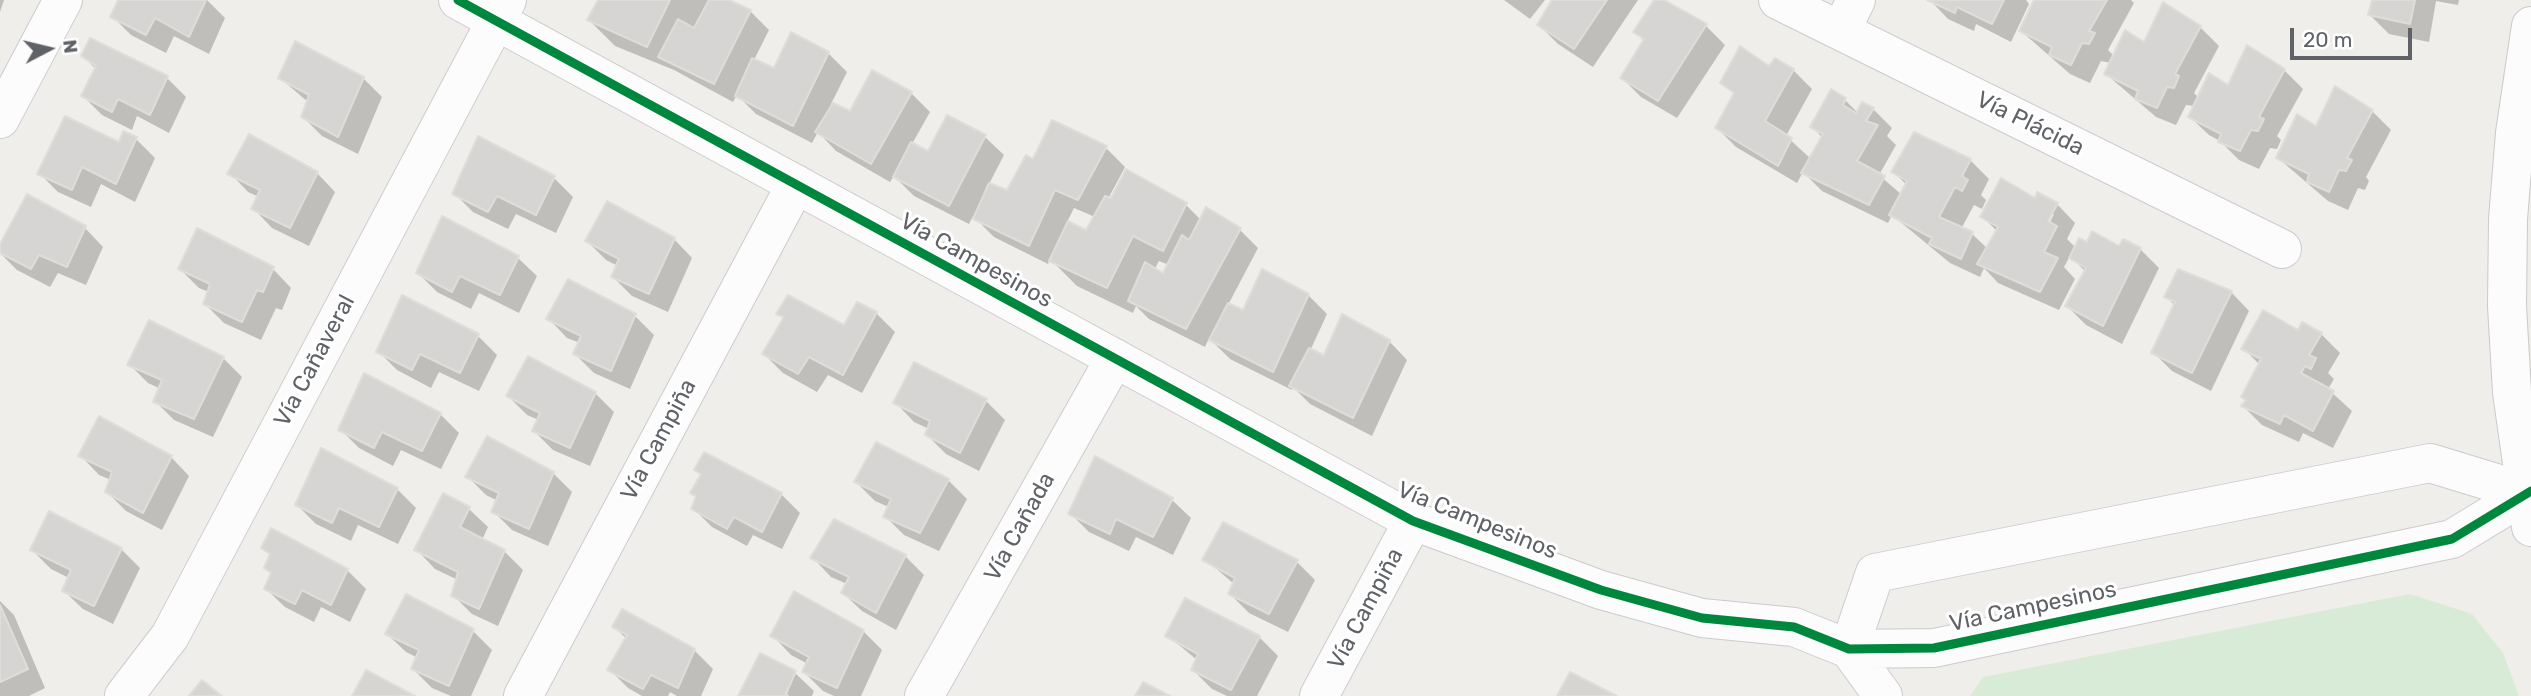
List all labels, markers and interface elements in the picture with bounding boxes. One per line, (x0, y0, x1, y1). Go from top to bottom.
north arrow (14, 14, 84, 84)
scale bar (2293, 14, 2416, 58)
text: 20 m (2303, 27, 2352, 52)
text: N (58, 38, 83, 55)
street label: Vía Plácida (1972, 86, 2088, 162)
street label: Vía Campesinos (895, 208, 1057, 314)
street label: Vía Cañaveral (269, 290, 361, 432)
street label: Vía Campiña (616, 375, 702, 505)
street label: Vía Cañada (979, 468, 1061, 586)
street label: Vía Campesinos (1393, 476, 1561, 566)
street label: Vía Campiña (1323, 544, 1409, 674)
street label: Vía Campesinos (1947, 576, 2119, 638)

